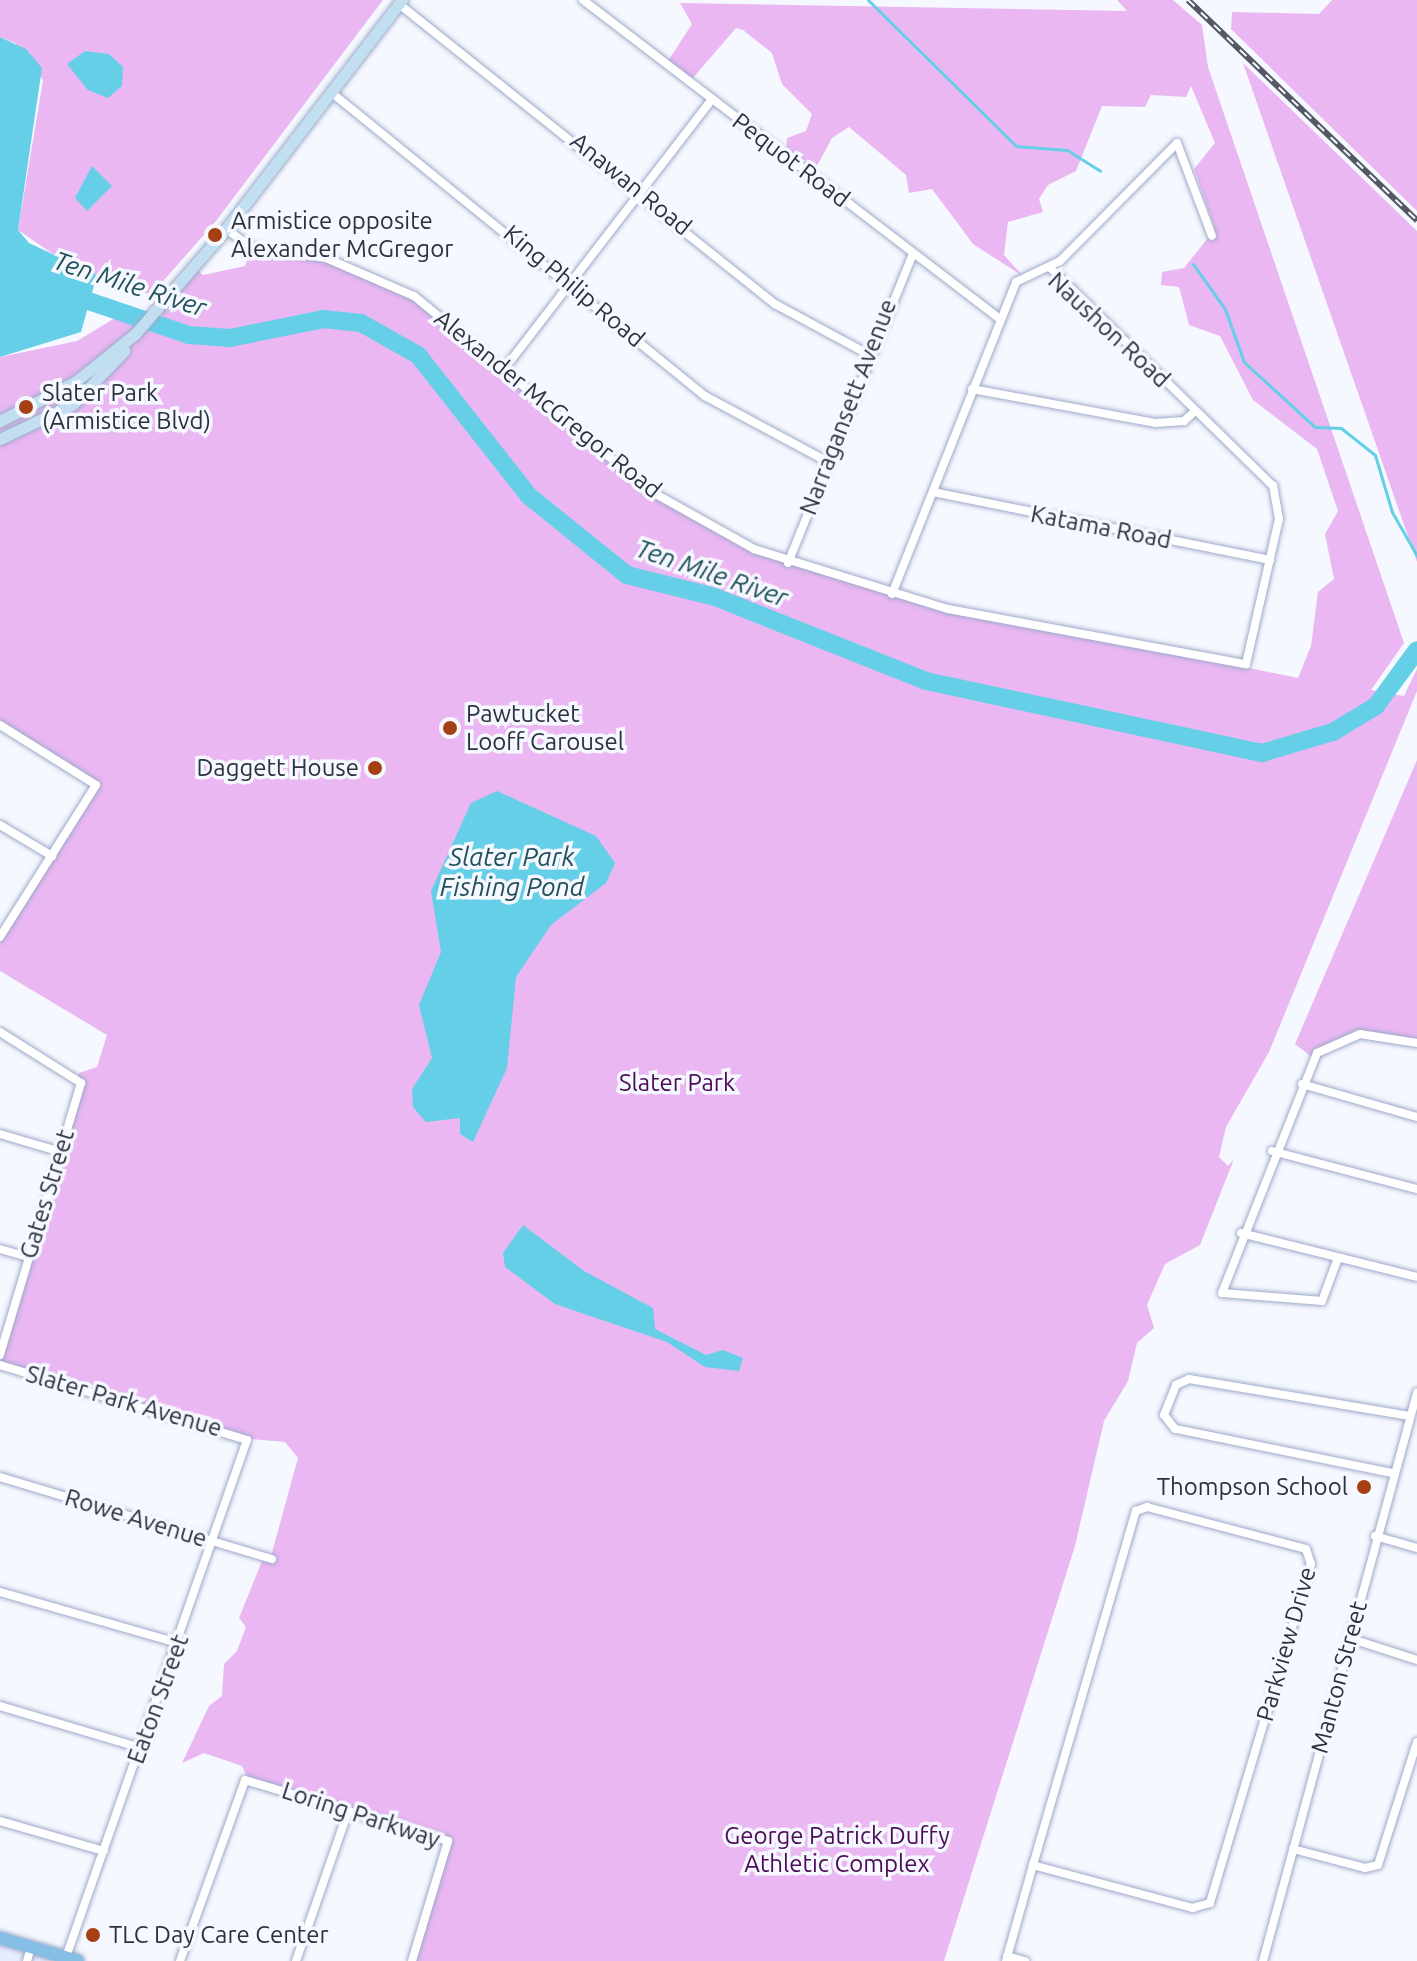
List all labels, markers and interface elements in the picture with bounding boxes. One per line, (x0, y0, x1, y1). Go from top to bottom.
street label: Pequot Road (727, 107, 855, 213)
street label: Anawan Road (565, 127, 697, 241)
place label: Armistice opposite Alexander McGregor (231, 207, 453, 263)
street label: King Philip Road (498, 219, 650, 353)
marker: Armistice opposite Alexander McGregor (206, 226, 224, 244)
water label: Ten Mile River (50, 245, 210, 323)
street label: Naushon Road (1042, 266, 1176, 394)
street label: Narragansett Avenue (794, 295, 902, 519)
street label: Alexander McGregor Road (429, 304, 667, 504)
place label: Slater Park (Armistice Blvd) (42, 379, 211, 435)
marker: Slater Park (Armistice Blvd) (17, 398, 35, 416)
street label: Katama Road (1028, 499, 1174, 555)
water label: Ten Mile River (632, 532, 792, 614)
place label: Pawtucket Looff Carousel (466, 700, 624, 756)
marker: Pawtucket Looff Carousel (441, 719, 459, 737)
place label: Daggett House (196, 754, 359, 782)
marker: Daggett House (366, 759, 384, 777)
water label: Slater Park Fishing Pond (440, 841, 584, 902)
park label: Slater Park (619, 1069, 735, 1097)
street label: Gates Street (14, 1126, 80, 1262)
street label: Slater Park Avenue (23, 1359, 225, 1443)
place label: Thompson School (1157, 1473, 1348, 1501)
marker: Thompson School (1355, 1478, 1373, 1496)
street label: Rowe Avenue (61, 1483, 211, 1553)
street label: Parkview Drive (1250, 1563, 1322, 1725)
street label: Manton Street (1305, 1598, 1373, 1756)
street label: Eaton Street (121, 1630, 195, 1768)
street label: Loring Parkway (278, 1776, 444, 1854)
park label: George Patrick Duffy Athletic Complex (724, 1822, 950, 1878)
place label: TLC Day Care Center (109, 1921, 329, 1949)
marker: TLC Day Care Center (84, 1926, 102, 1944)

